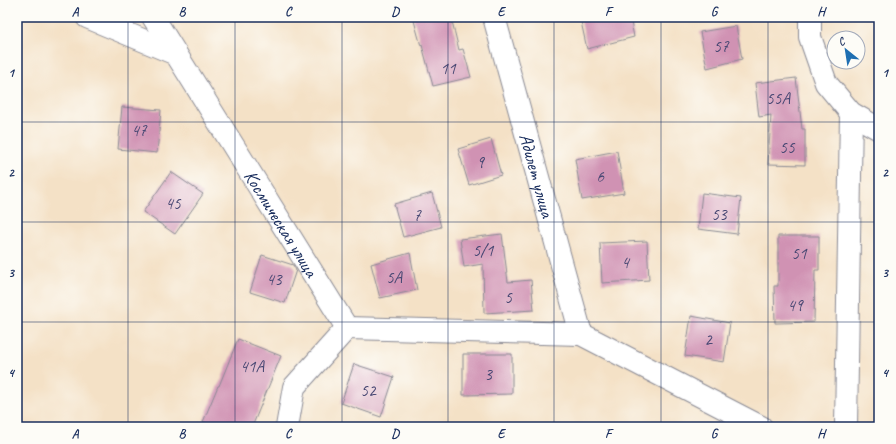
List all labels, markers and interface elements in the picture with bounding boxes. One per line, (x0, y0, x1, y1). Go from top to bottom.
text: A (72, 4, 80, 20)
text: B (179, 4, 187, 20)
text: C (285, 4, 293, 20)
text: D (391, 4, 400, 20)
text: E (498, 4, 507, 20)
text: F (605, 4, 614, 20)
text: G (711, 4, 719, 20)
text: H (817, 4, 827, 20)
north arrow (826, 30, 866, 70)
text: С (835, 33, 848, 49)
house number: 57 (713, 36, 730, 57)
house number: 11 (440, 58, 457, 79)
text: 1 (8, 65, 16, 81)
text: 1 (882, 65, 890, 81)
house number: 55А (766, 88, 791, 109)
house number: 47 (131, 120, 148, 141)
street label: Адилет улица (513, 131, 560, 221)
house number: 55 (779, 137, 796, 158)
house number: 9 (476, 152, 485, 173)
text: 2 (8, 165, 15, 181)
text: 2 (882, 165, 889, 181)
street label: Космическая улица (238, 166, 324, 283)
house number: 6 (596, 166, 605, 187)
house number: 45 (165, 193, 182, 214)
house number: 53 (711, 204, 728, 225)
house number: 7 (413, 205, 422, 226)
house number: 5/1 (473, 240, 495, 261)
house number: 51 (791, 243, 808, 264)
house number: 4 (621, 252, 631, 273)
text: 3 (8, 265, 15, 281)
text: 3 (882, 265, 889, 281)
house number: 5А (386, 267, 404, 288)
house number: 43 (266, 269, 283, 290)
house number: 5 (504, 287, 513, 308)
house number: 49 (787, 295, 804, 316)
house number: 2 (704, 329, 713, 350)
house number: 41А (240, 356, 265, 377)
house number: 3 (484, 364, 493, 385)
text: 4 (8, 365, 16, 381)
text: 4 (882, 365, 890, 381)
house number: 52 (360, 380, 377, 401)
text: A (72, 426, 80, 442)
text: B (179, 426, 187, 442)
text: C (285, 426, 293, 442)
text: D (391, 426, 400, 442)
text: E (498, 426, 507, 442)
text: F (605, 426, 614, 442)
text: G (711, 426, 719, 442)
text: H (817, 426, 827, 442)

